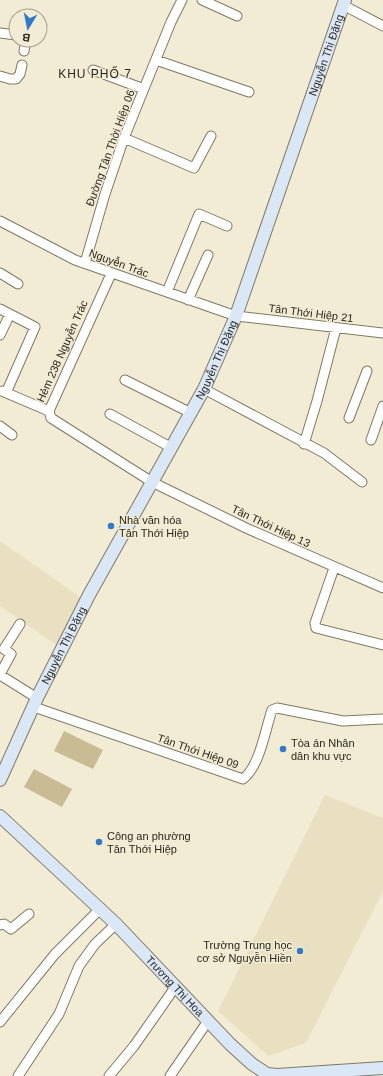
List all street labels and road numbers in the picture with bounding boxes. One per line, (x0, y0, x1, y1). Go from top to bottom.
street label: Nguyễn Thị Đặng (306, 13, 346, 97)
street label: Đường Tân Thời Hiệp 06 (83, 88, 137, 208)
street label: Nguyễn Trác (88, 247, 151, 279)
street label: Hẻm 238 Nguyễn Trác (34, 298, 90, 404)
street label: Tân Thới Hiệp 21 (268, 302, 354, 324)
street label: Nguyễn Thị Đặng (193, 318, 239, 402)
street label: Tân Thới Hiệp 13 (230, 503, 312, 549)
street label: Nguyễn Thị Đặng (39, 604, 88, 686)
street label: Tân Thới Hiệp 09 (156, 731, 240, 771)
street label: Trương Thị Hoa (144, 953, 207, 1019)

